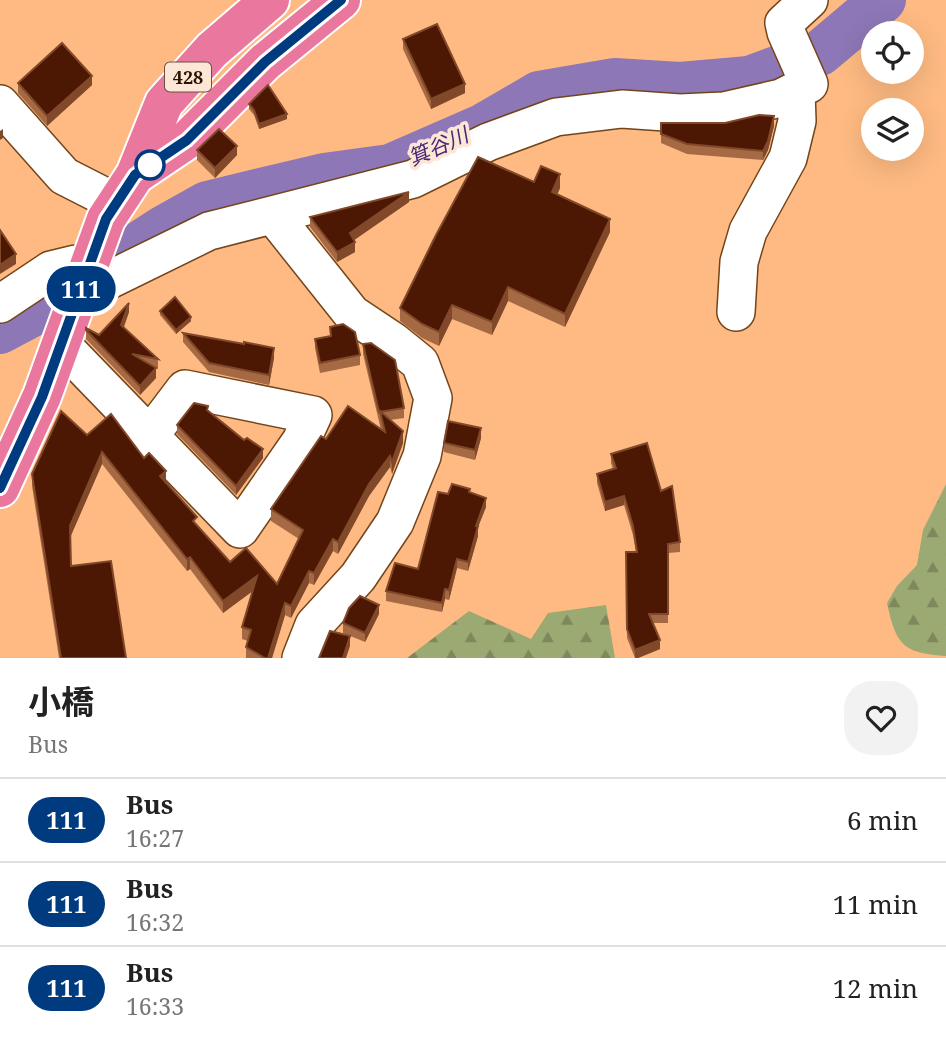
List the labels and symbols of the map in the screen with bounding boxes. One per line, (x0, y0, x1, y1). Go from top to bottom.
road number: 428 (165, 62, 211, 92)
water label: 箕谷川 (404, 120, 474, 172)
unlabelled marker (135, 150, 165, 180)
line badge: 111 (41, 266, 121, 312)

